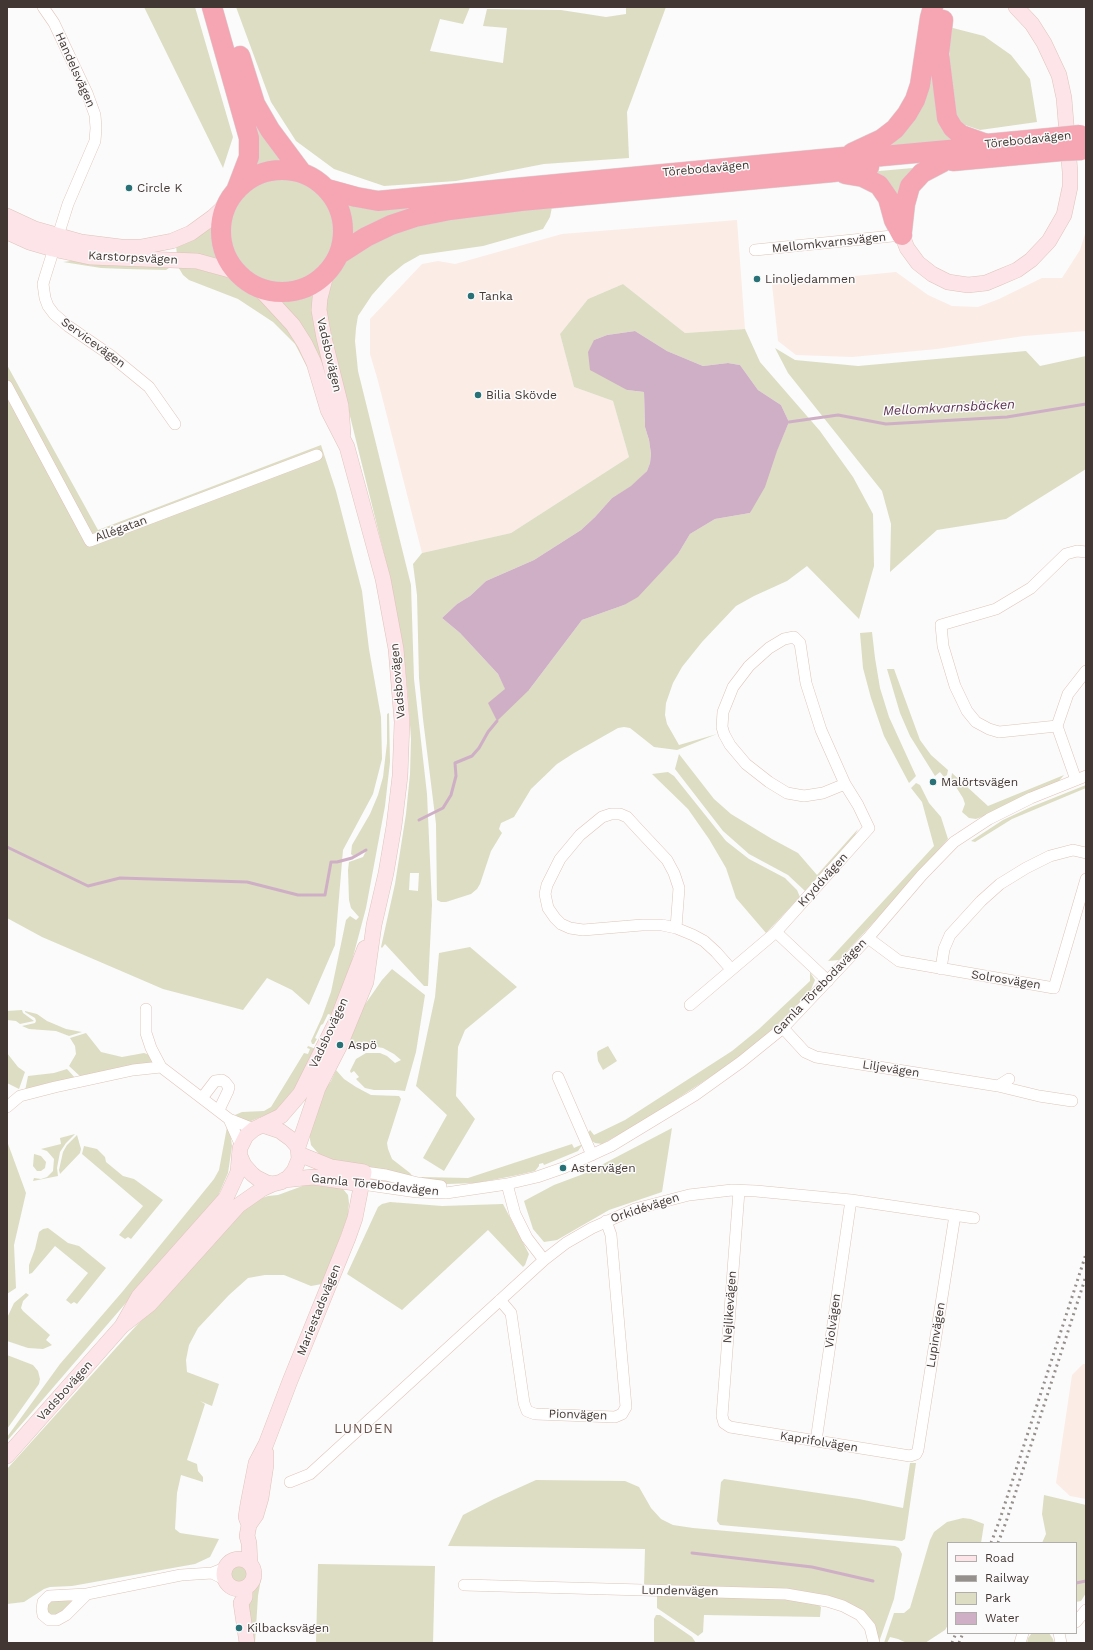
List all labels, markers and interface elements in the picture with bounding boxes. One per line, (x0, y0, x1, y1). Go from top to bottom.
street label: Handelsvägen (52, 30, 98, 110)
street label: Törebodavägen (984, 128, 1072, 152)
street label: Törebodavägen (662, 158, 750, 180)
place label: Circle K (137, 181, 182, 195)
marker: Circle K (124, 183, 134, 193)
street label: Mellomkvarnsvägen (771, 230, 887, 256)
street label: Karstorpsvägen (88, 248, 178, 268)
place label: Linoljedammen (765, 272, 855, 286)
marker: Linoljedammen (752, 274, 762, 284)
place label: Tanka (479, 289, 513, 303)
marker: Tanka (466, 291, 476, 301)
street label: Servicevägen (58, 315, 128, 371)
street label: Vadsbovägen (313, 316, 345, 394)
place label: Bilia Skövde (486, 388, 557, 402)
marker: Bilia Skövde (473, 390, 483, 400)
water label: Mellomkvarnsbäcken (883, 397, 1015, 419)
street label: Allégatan (93, 513, 149, 545)
street label: Vadsbovägen (388, 643, 408, 719)
place label: Malörtsvägen (941, 775, 1018, 789)
marker: Malörtsvägen (928, 777, 938, 787)
street label: Kryddvägen (795, 850, 851, 910)
street label: Gamla Törebodavägen (770, 936, 870, 1038)
street label: Solrosvägen (970, 967, 1042, 993)
street label: Vadsbovägen (306, 996, 352, 1070)
place label: Aspö (348, 1038, 377, 1052)
marker: Aspö (335, 1040, 345, 1050)
street label: Liljevägen (861, 1057, 921, 1081)
place label: Astervägen (571, 1161, 636, 1175)
marker: Astervägen (558, 1163, 568, 1173)
street label: Gamla Törebodavägen (310, 1171, 440, 1199)
street label: Orkidévägen (609, 1190, 681, 1226)
street label: Mariestadsvägen (294, 1262, 344, 1358)
street label: Nejlikevägen (720, 1270, 740, 1344)
street label: Violvägen (822, 1293, 844, 1349)
street label: Lupinvägen (924, 1301, 948, 1369)
street label: Vadsbovägen (34, 1358, 96, 1424)
street label: Pionvägen (548, 1407, 608, 1423)
district label: LUNDEN (334, 1421, 394, 1437)
street label: Kaprifolvägen (779, 1429, 859, 1455)
legend (947, 1542, 1077, 1634)
text: Road (985, 1551, 1014, 1565)
text: Railway (985, 1571, 1029, 1585)
street label: Lundenvägen (641, 1583, 719, 1599)
text: Park (985, 1591, 1011, 1605)
text: Water (985, 1611, 1019, 1625)
place label: Kilbacksvägen (247, 1621, 329, 1635)
marker: Kilbacksvägen (234, 1623, 244, 1633)

